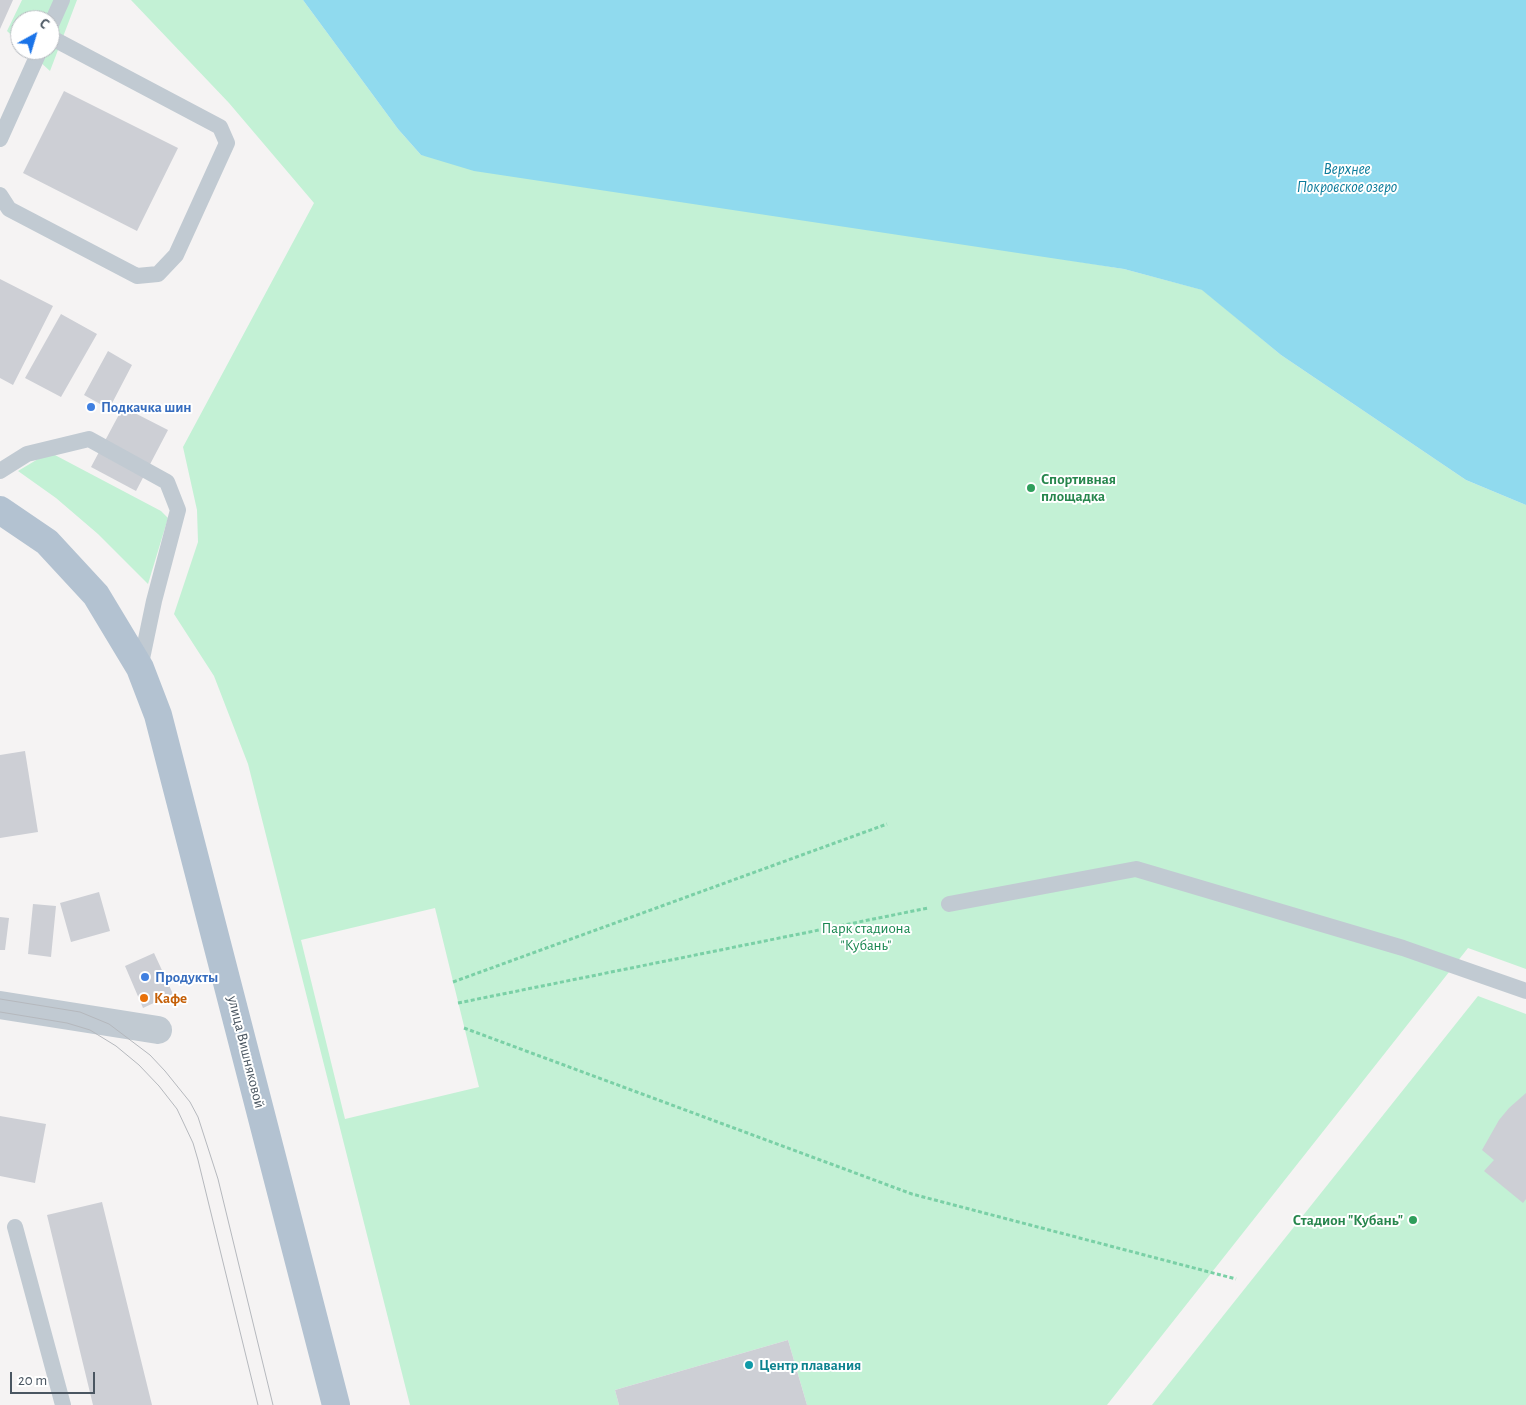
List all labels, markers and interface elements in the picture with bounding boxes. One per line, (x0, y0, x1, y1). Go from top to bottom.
north arrow (10, 10, 60, 60)
text: С (36, 16, 51, 32)
water label: Верхнее Покровское озеро (1297, 159, 1397, 197)
place label: Подкачка шин (101, 398, 192, 416)
marker: Подкачка шин (85, 401, 97, 413)
place label: Спортивная площадка (1041, 470, 1116, 505)
marker: Спортивная площадка (1025, 482, 1037, 494)
park label: Парк стадиона "Кубань" (822, 919, 910, 954)
place label: Продукты (155, 968, 218, 986)
marker: Продукты (139, 971, 151, 983)
place label: Кафе (154, 989, 187, 1007)
marker: Кафе (138, 992, 150, 1004)
street label: улица Вишняковой (223, 994, 269, 1110)
place label: Стадион "Кубань" (1293, 1211, 1403, 1229)
marker: Стадион "Кубань" (1407, 1214, 1419, 1226)
place label: Центр плавания (759, 1356, 861, 1374)
marker: Центр плавания (743, 1359, 755, 1371)
scale bar (12, 1362, 98, 1394)
text: 20 m (18, 1373, 47, 1388)

